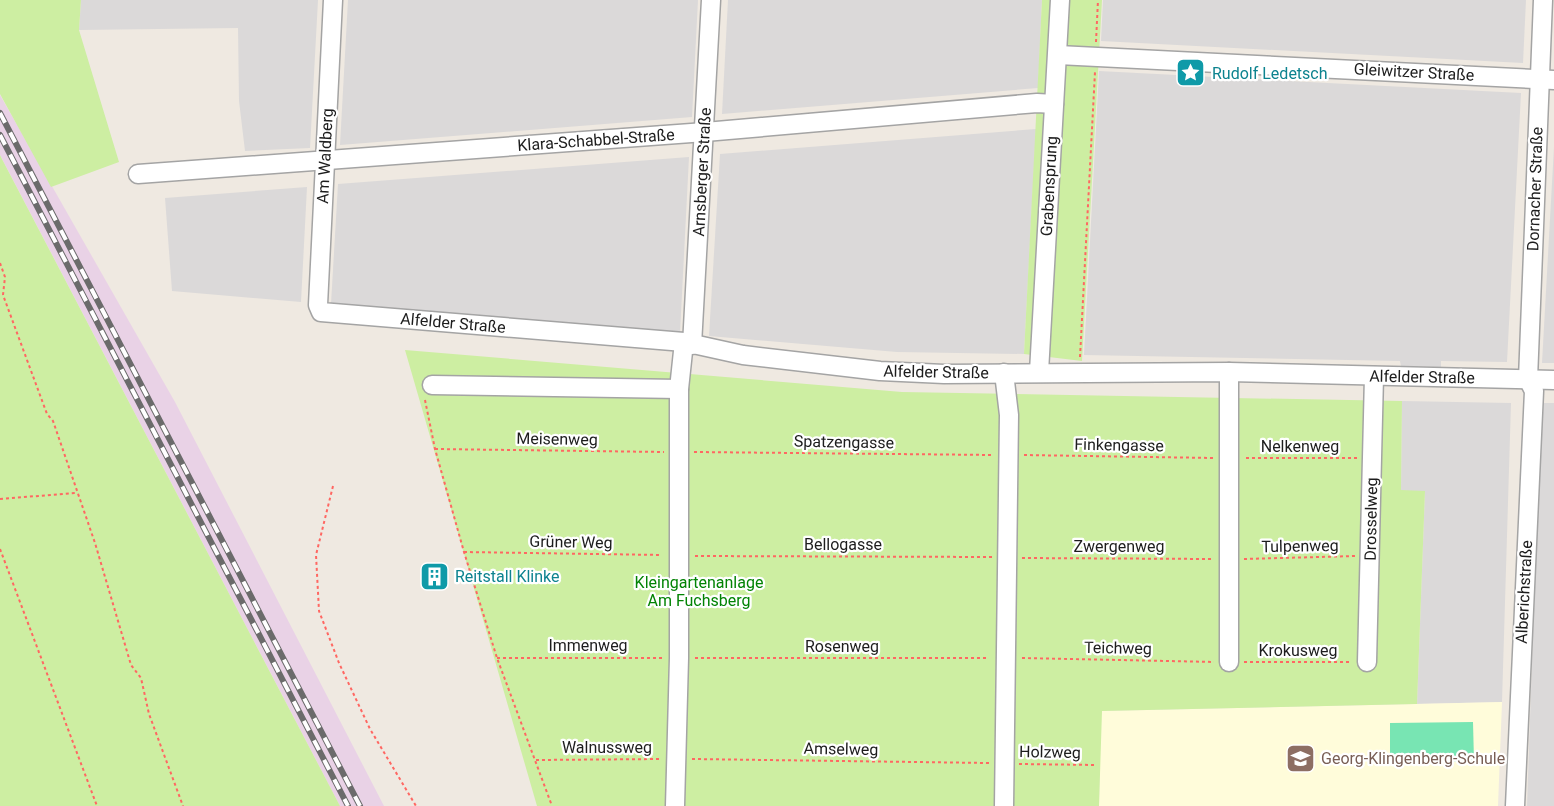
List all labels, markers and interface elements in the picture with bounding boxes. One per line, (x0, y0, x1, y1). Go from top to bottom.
place icon: Rudolf Ledetsch (1175, 57, 1207, 89)
street label: Gleiwitzer Straße (1353, 59, 1475, 85)
place label: Rudolf Ledetsch (1212, 64, 1328, 83)
street label: Arnsberger Straße (689, 107, 715, 237)
street label: Am Waldberg (313, 108, 337, 204)
street label: Klara-Schabbel-Straße (517, 125, 675, 155)
street label: Dornacher Straße (1523, 127, 1547, 251)
street label: Grabensprung (1037, 135, 1061, 237)
street label: Alfelder Straße (400, 309, 506, 337)
street label: Alfelder Straße (883, 362, 989, 382)
street label: Alfelder Straße (1369, 367, 1475, 387)
street label: Meisenweg (516, 429, 598, 449)
street label: Spatzengasse (794, 432, 894, 452)
street label: Finkengasse (1074, 435, 1164, 455)
street label: Nelkenweg (1261, 437, 1339, 456)
street label: Drosselweg (1361, 477, 1381, 561)
street label: Grüner Weg (529, 532, 613, 552)
street label: Bellogasse (804, 535, 882, 554)
street label: Tulpenweg (1261, 536, 1339, 556)
street label: Zwergenweg (1074, 537, 1164, 556)
street label: Alberichstraße (1512, 540, 1536, 644)
building icon: Reitstall Klinke (418, 560, 450, 592)
place label: Reitstall Klinke (455, 567, 560, 586)
park label: Kleingartenanlage Am Fuchsberg (635, 573, 763, 610)
street label: Immenweg (548, 636, 628, 655)
street label: Rosenweg (805, 637, 879, 656)
street label: Teichweg (1084, 638, 1152, 658)
street label: Krokusweg (1258, 641, 1338, 660)
street label: Walnussweg (562, 738, 652, 757)
street label: Amselweg (804, 739, 878, 759)
street label: Holzweg (1019, 742, 1081, 762)
school or university icon: Georg-Klingenberg-Schule (1284, 742, 1316, 774)
place label: Georg-Klingenberg-Schule (1321, 749, 1505, 768)

